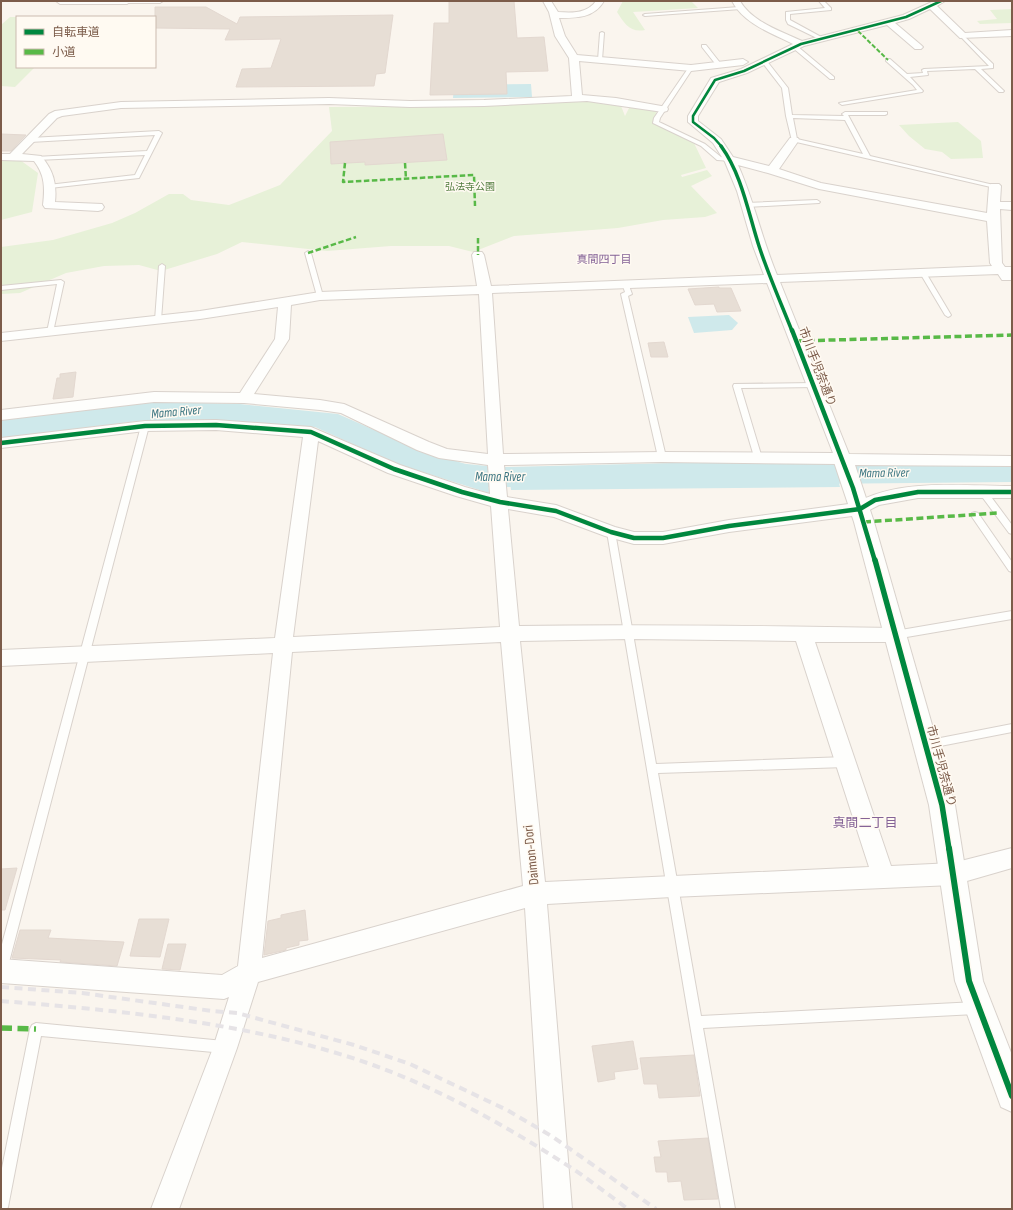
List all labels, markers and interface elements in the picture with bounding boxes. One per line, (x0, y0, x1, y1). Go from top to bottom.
legend (16, 16, 156, 68)
text: 自転車道 (52, 25, 100, 40)
text: 小道 (52, 45, 76, 60)
park label: 弘法寺公園 (445, 181, 495, 193)
district label: 真間四丁目 (577, 253, 632, 266)
street label: 市川手児奈通り (795, 325, 839, 409)
water label: Mama River (150, 402, 203, 422)
water label: Mama River (859, 465, 911, 481)
water label: Mama River (475, 469, 526, 485)
street label: 市川手児奈通り (923, 723, 959, 809)
district label: 真間二丁目 (832, 815, 898, 831)
street label: Daimon-Dori (519, 824, 543, 886)

